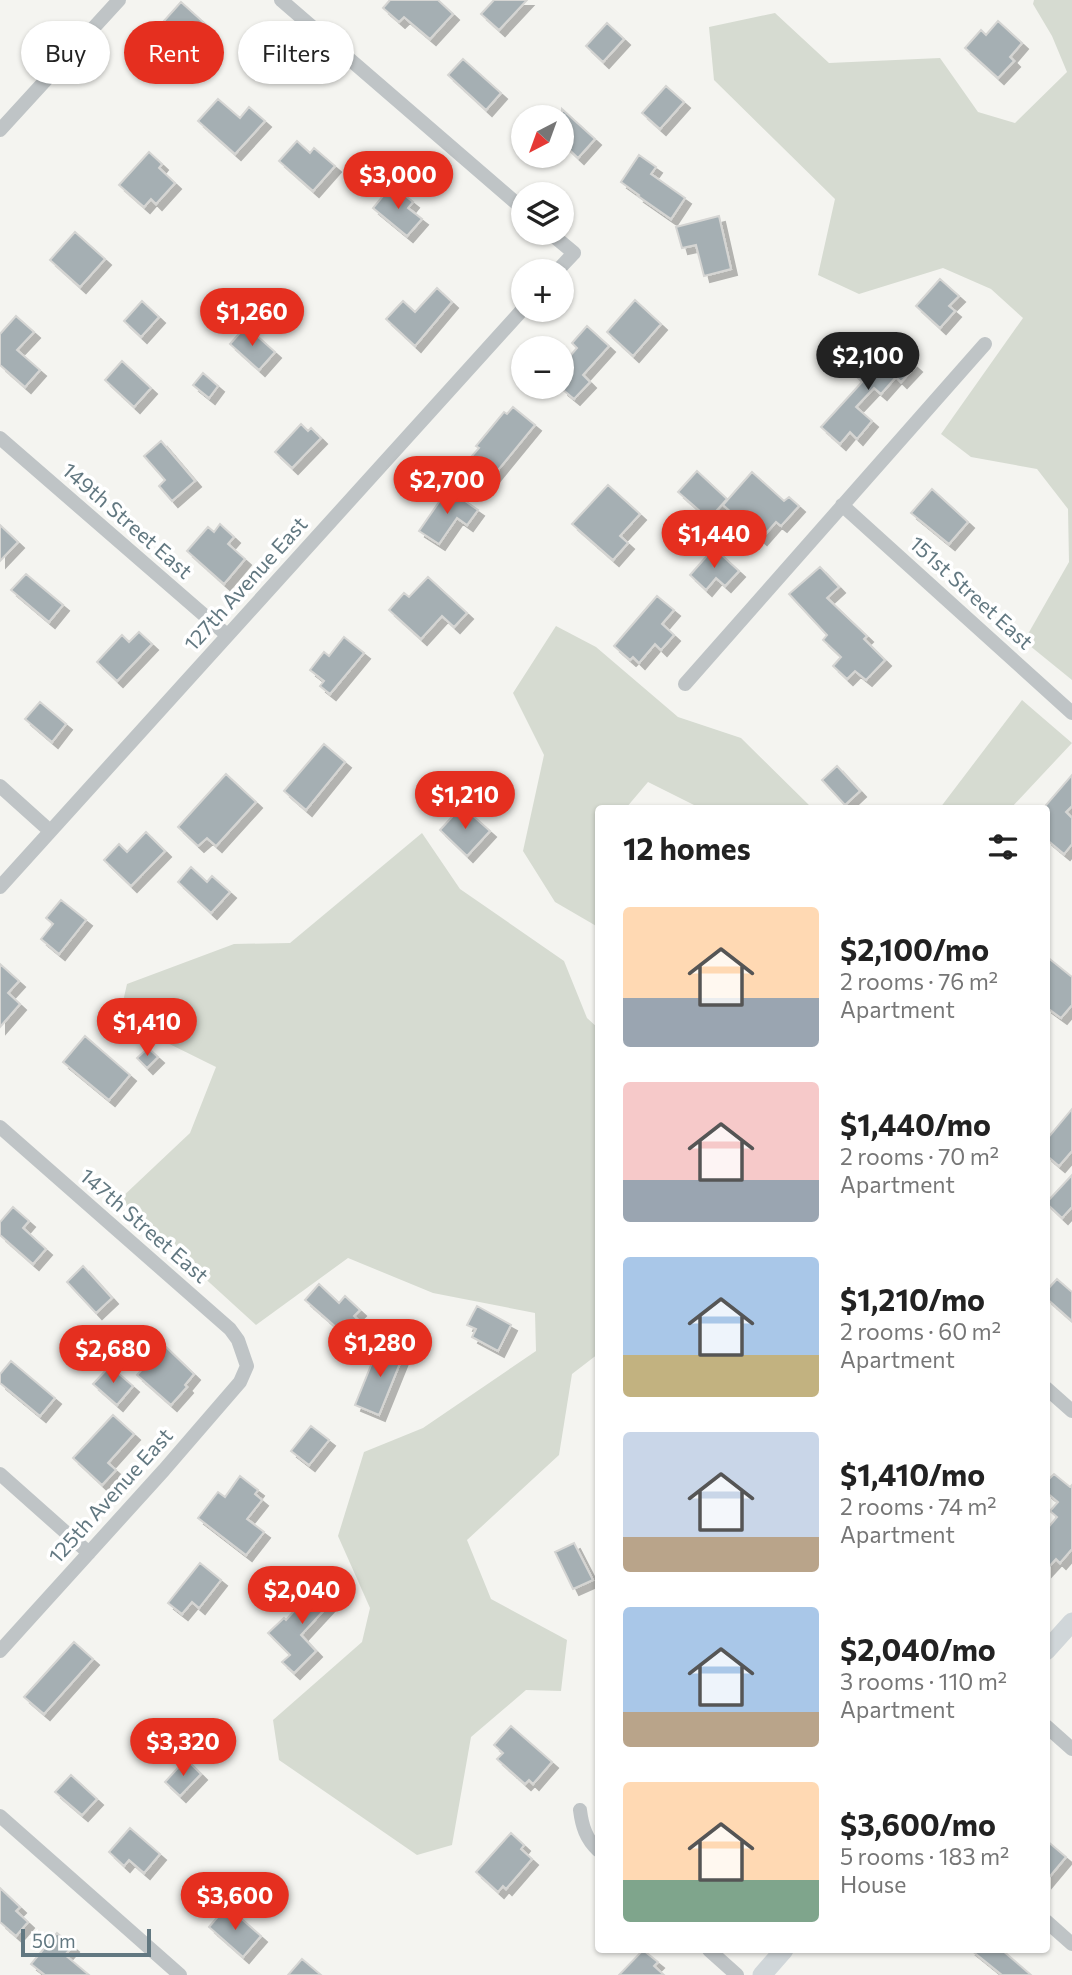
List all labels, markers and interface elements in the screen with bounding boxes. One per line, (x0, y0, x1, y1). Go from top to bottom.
chip: Buy (21, 21, 110, 84)
chip: Rent (124, 21, 224, 84)
chip: Filters (238, 21, 354, 84)
north arrow (511, 105, 574, 168)
map controls (511, 105, 574, 399)
pin: $3,000 (341, 152, 455, 211)
text: $3,000 (359, 160, 437, 188)
button: layers (511, 182, 574, 245)
button: + (511, 259, 574, 322)
pin: $1,260 (195, 288, 309, 348)
text: $1,260 (216, 297, 288, 325)
pin: $2,100 (811, 332, 925, 392)
button: − (511, 336, 574, 399)
text: $2,100 (832, 341, 904, 369)
pin: $2,700 (390, 456, 504, 516)
street label: 149th Street East (58, 457, 198, 583)
text: $2,700 (410, 465, 484, 493)
pin: $1,440 (657, 510, 771, 570)
street label: 127th Avenue East (178, 511, 312, 655)
text: $1,440 (678, 519, 750, 547)
street label: 151st Street East (905, 530, 1039, 654)
pin: $1,210 (408, 772, 522, 831)
text: $1,210 (431, 780, 499, 808)
icon: filters (984, 828, 1022, 866)
text: 12 homes (623, 829, 751, 866)
text: $2,100/mo (840, 930, 989, 967)
icon: home (679, 935, 763, 1019)
text: 2 rooms · 76 m² (840, 967, 998, 995)
text: Apartment (840, 995, 955, 1023)
pin: $1,410 (90, 998, 204, 1058)
text: $1,410 (113, 1007, 181, 1035)
text: $1,440/mo (840, 1105, 991, 1142)
icon: home (679, 1110, 763, 1194)
text: 2 rooms · 70 m² (840, 1142, 999, 1170)
street label: 147th Street East (76, 1162, 214, 1287)
text: Apartment (840, 1170, 955, 1198)
text: $1,210/mo (840, 1280, 985, 1317)
icon: home (679, 1285, 763, 1369)
text: 2 rooms · 60 m² (840, 1317, 1001, 1345)
pin: $1,280 (323, 1320, 437, 1379)
pin: $2,680 (56, 1326, 170, 1385)
text: $1,280 (344, 1328, 416, 1356)
text: $2,680 (75, 1334, 151, 1362)
text: Apartment (840, 1345, 955, 1373)
street label: 125th Avenue East (43, 1422, 177, 1568)
text: $1,410/mo (840, 1455, 985, 1492)
icon: home (679, 1460, 763, 1544)
text: 2 rooms · 74 m² (840, 1492, 996, 1520)
text: Apartment (840, 1520, 955, 1548)
pin: $2,040 (245, 1566, 359, 1626)
text: $2,040 (264, 1575, 340, 1603)
text: $2,040/mo (840, 1630, 996, 1667)
icon: home (679, 1635, 763, 1719)
text: 3 rooms · 110 m² (840, 1667, 1007, 1695)
text: Apartment (840, 1695, 955, 1723)
pin: $3,320 (126, 1718, 240, 1778)
text: $3,320 (146, 1727, 220, 1755)
text: $3,600/mo (840, 1805, 996, 1842)
icon: home (679, 1810, 763, 1894)
text: 5 rooms · 183 m² (840, 1842, 1009, 1870)
text: House (840, 1870, 906, 1898)
pin: $3,600 (178, 1872, 292, 1932)
text: $3,600 (197, 1881, 273, 1909)
scale bar (21, 1926, 150, 1958)
text: 50 m (32, 1929, 76, 1952)

